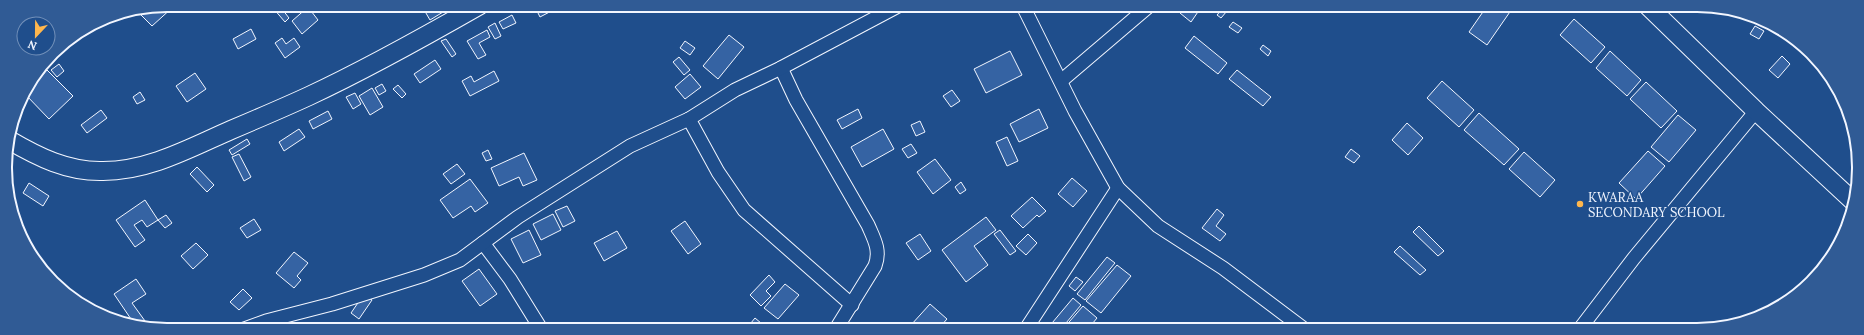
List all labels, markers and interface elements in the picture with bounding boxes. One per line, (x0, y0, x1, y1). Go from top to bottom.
north arrow (16, 16, 56, 56)
text: N (25, 37, 39, 53)
place label: KWARAA SECONDARY SCHOOL (1588, 189, 1725, 221)
marker: KWARAA SECONDARY SCHOOL (1575, 199, 1585, 209)

